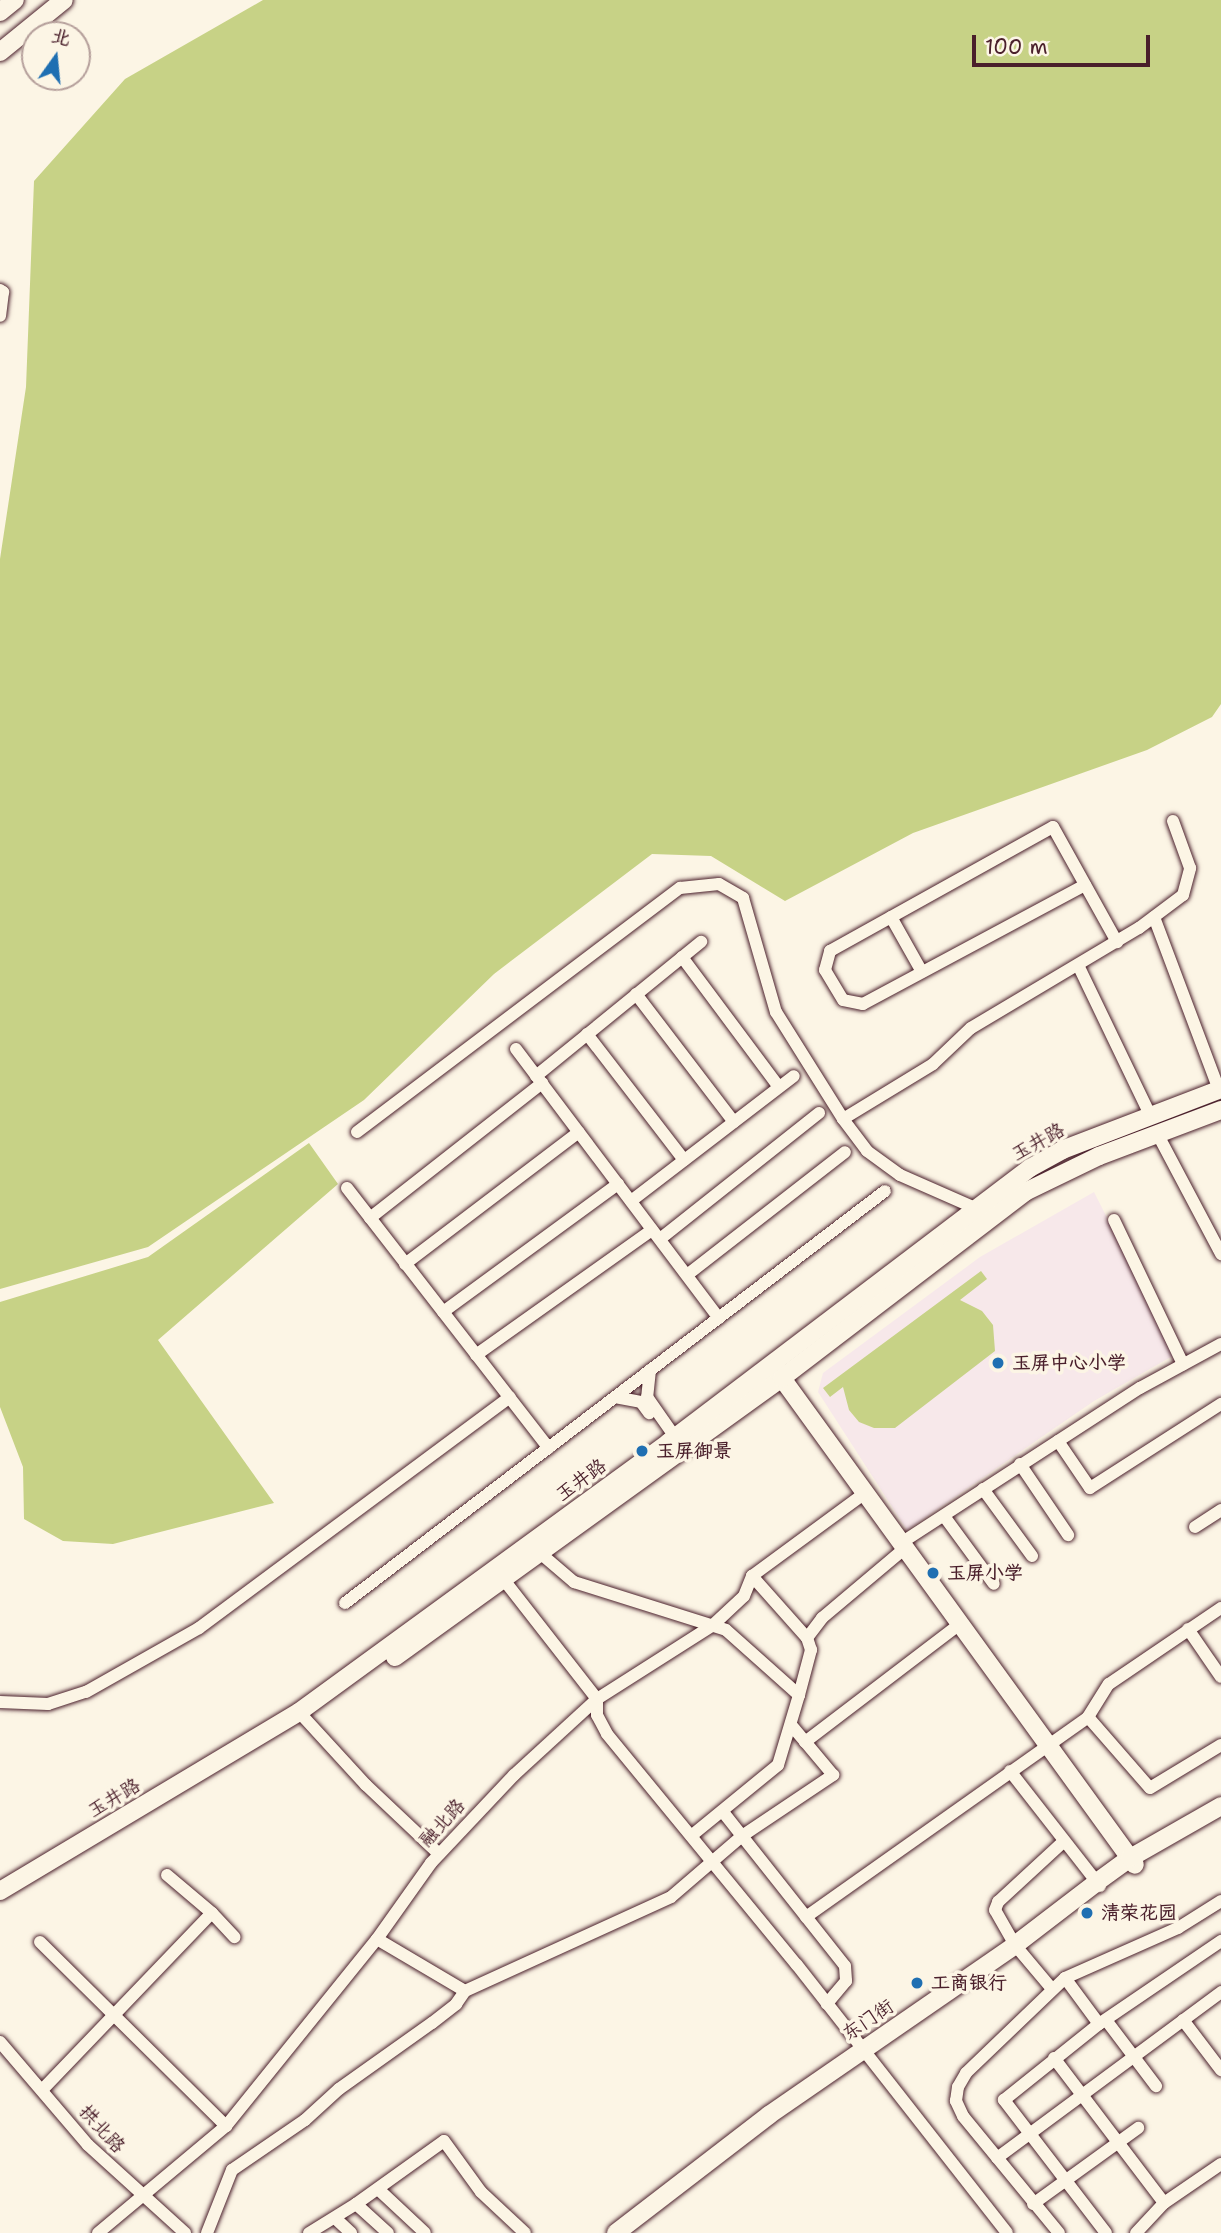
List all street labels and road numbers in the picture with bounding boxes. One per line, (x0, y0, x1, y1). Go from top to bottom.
street label: 玉井路 (1008, 1118, 1068, 1166)
street label: 玉井路 (551, 1454, 611, 1506)
street label: 玉井路 (84, 1774, 144, 1822)
street label: 融北路 (414, 1794, 470, 1852)
street label: 东门街 (838, 1995, 898, 2045)
street label: 拱北路 (74, 2100, 130, 2158)

